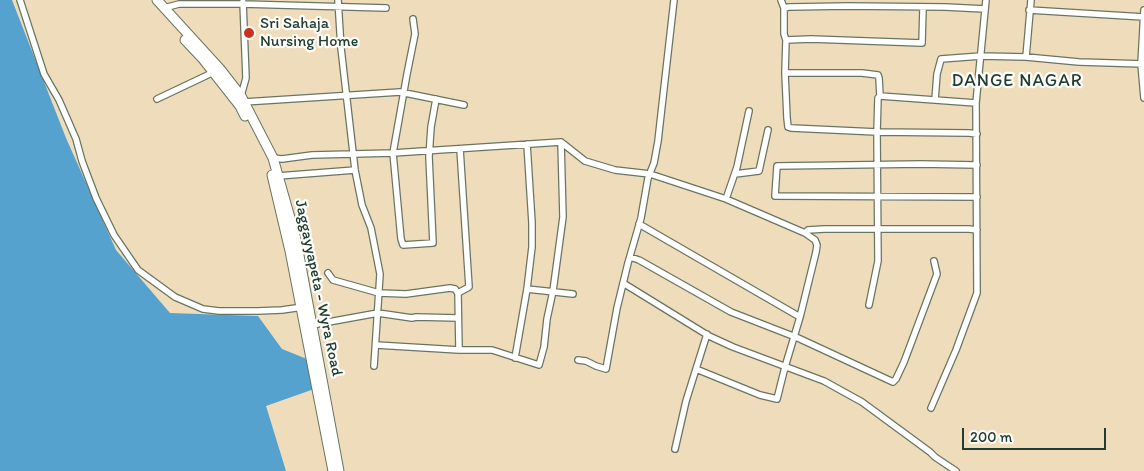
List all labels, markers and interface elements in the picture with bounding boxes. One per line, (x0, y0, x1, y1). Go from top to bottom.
place label: Sri Sahaja Nursing Home (260, 14, 358, 52)
marker: Sri Sahaja Nursing Home (242, 26, 256, 40)
district label: DANGE NAGAR (950, 70, 1084, 92)
street label: Jaggayyapeta - Wyra Road (290, 198, 346, 378)
scale bar (964, 418, 1108, 450)
text: 200 m (970, 428, 1012, 446)

